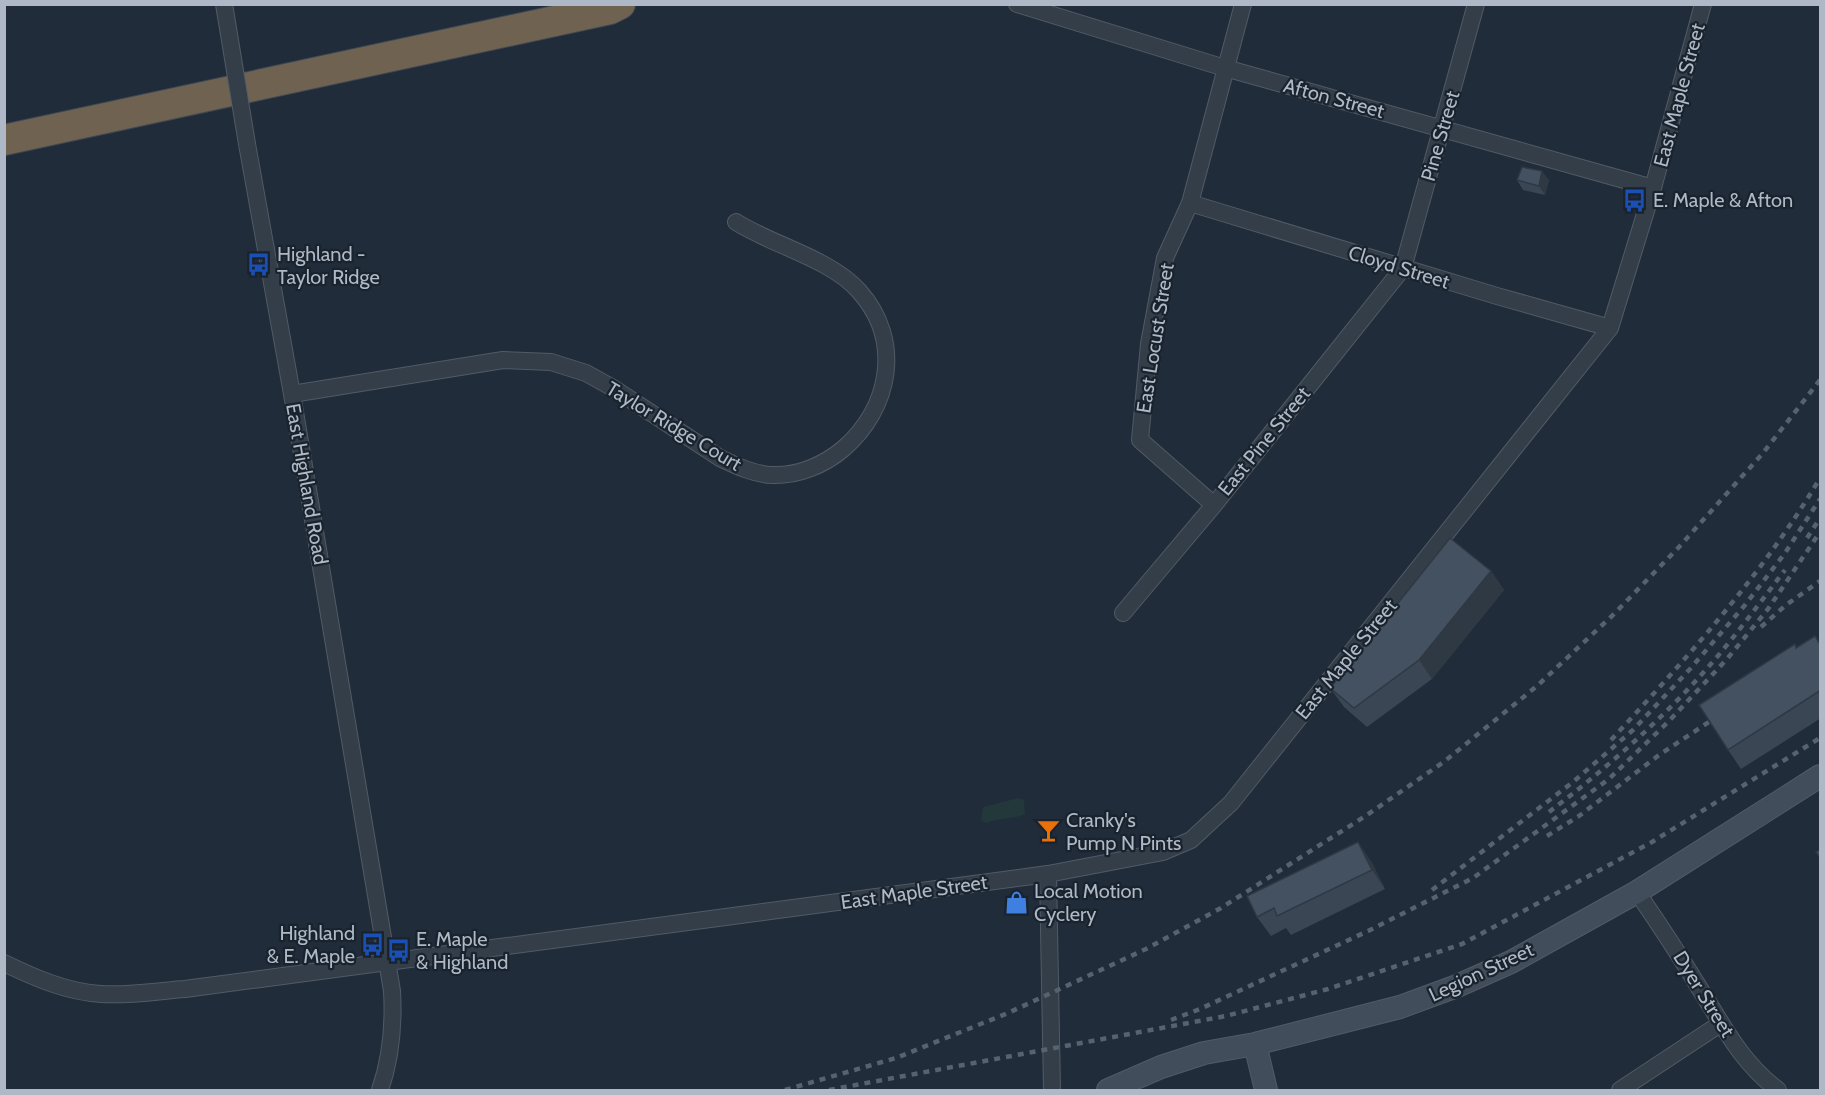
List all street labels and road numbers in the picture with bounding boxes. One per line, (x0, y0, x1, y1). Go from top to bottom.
street label: East Maple Street (1648, 20, 1710, 170)
street label: Afton Street (1281, 73, 1387, 123)
street label: Pine Street (1416, 88, 1464, 184)
street label: Cloyd Street (1345, 240, 1453, 294)
street label: East Locust Street (1131, 261, 1179, 415)
street label: Taylor Ridge Court (602, 376, 746, 476)
street label: East Pine Street (1213, 382, 1315, 500)
street label: East Highland Road (281, 401, 333, 567)
street label: East Maple Street (1290, 594, 1402, 724)
street label: East Maple Street (839, 870, 989, 914)
street label: Legion Street (1425, 937, 1537, 1007)
street label: Dyer Street (1668, 947, 1740, 1042)

